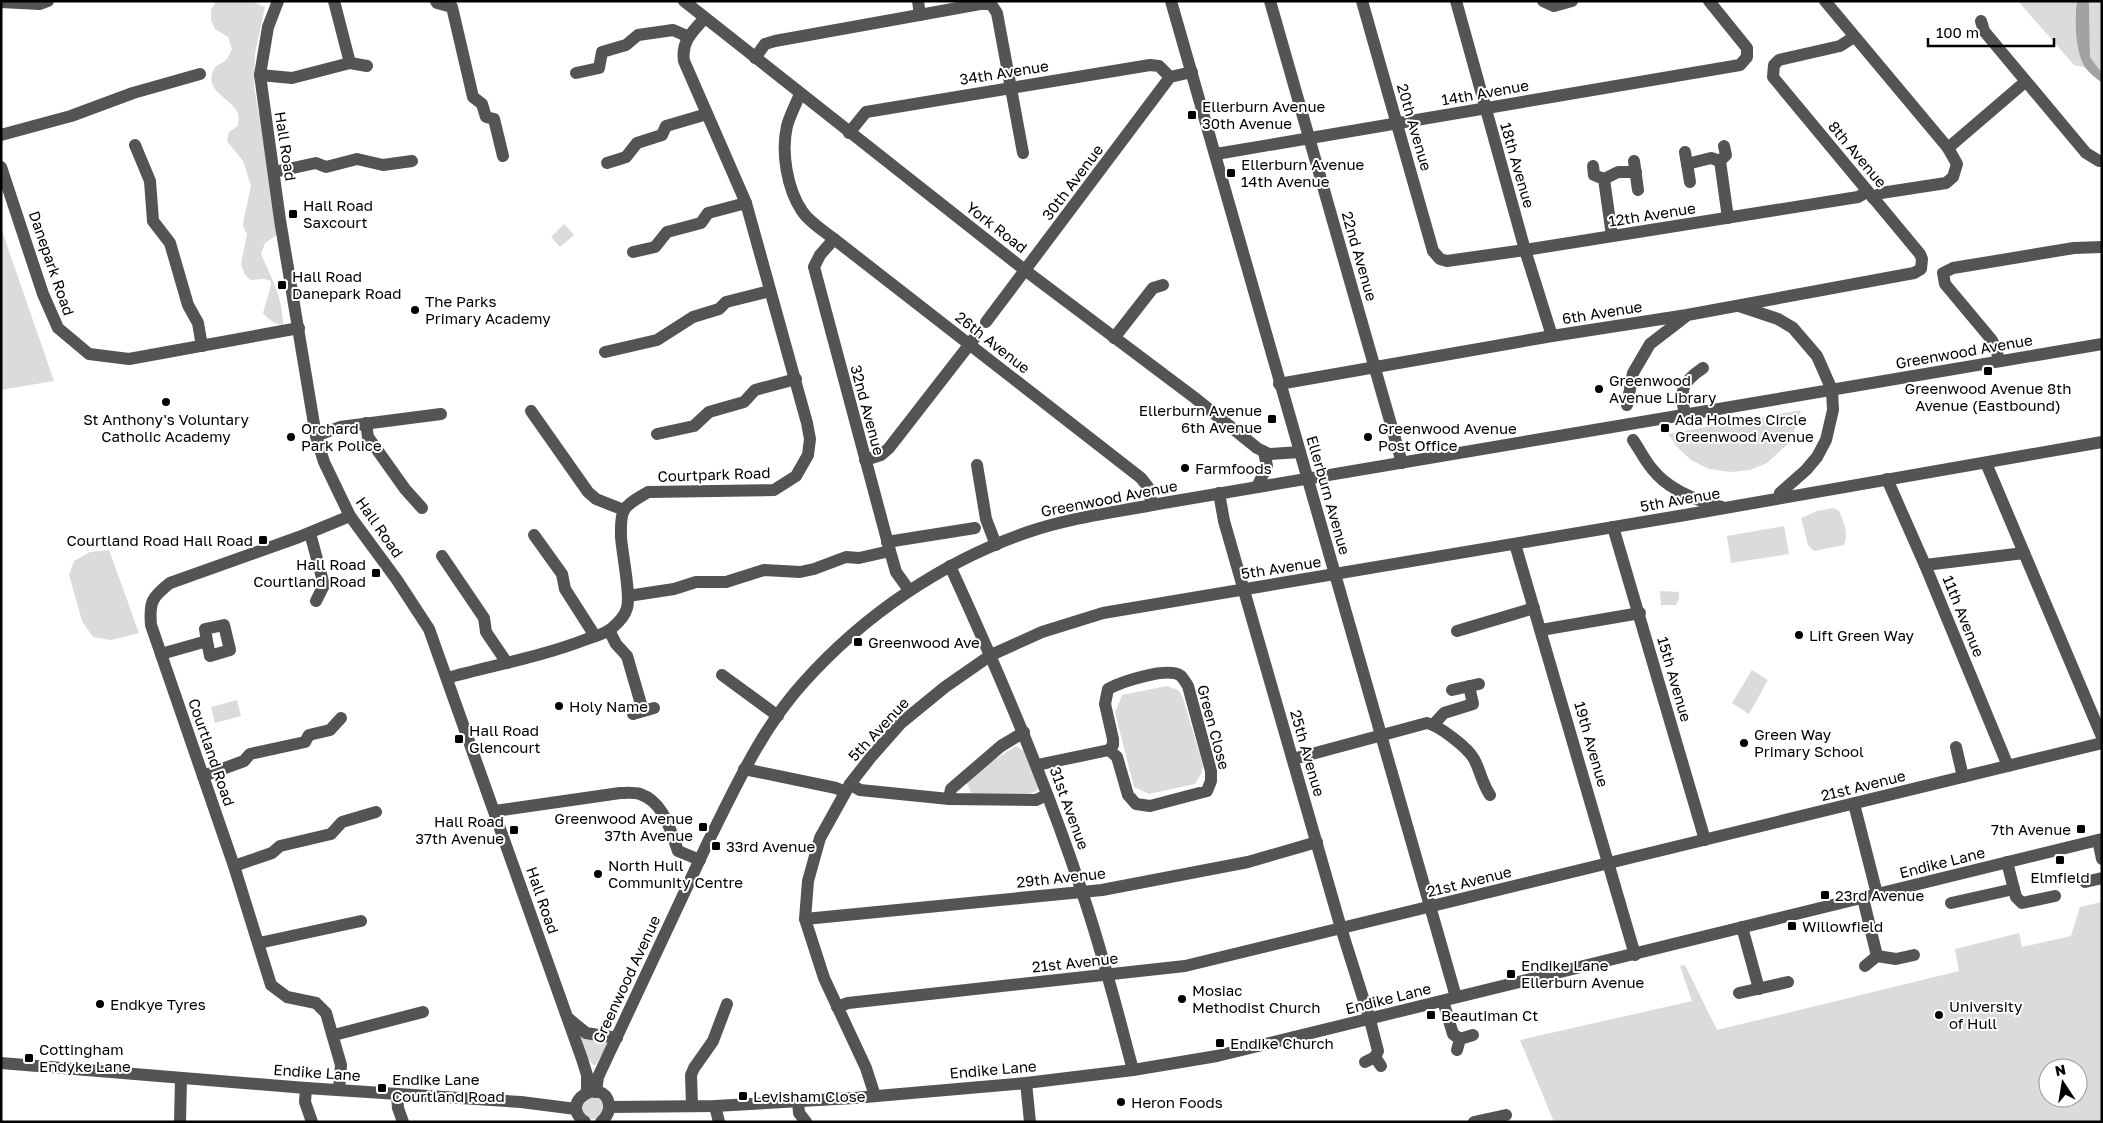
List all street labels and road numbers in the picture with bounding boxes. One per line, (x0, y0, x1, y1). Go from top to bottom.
street label: 34th Avenue (958, 56, 1050, 88)
street label: 14th Avenue (1440, 75, 1530, 109)
street label: 20th Avenue (1394, 81, 1436, 173)
street label: Hall Road (272, 110, 300, 182)
street label: 8th Avenue (1825, 117, 1891, 191)
street label: 18th Avenue (1497, 120, 1539, 210)
street label: 30th Avenue (1038, 140, 1106, 223)
street label: York Road (963, 198, 1031, 256)
street label: 12th Avenue (1607, 198, 1697, 230)
street label: Danepark Road (26, 208, 78, 318)
street label: 22nd Avenue (1339, 209, 1381, 303)
street label: 6th Avenue (1561, 297, 1644, 327)
street label: 26th Avenue (952, 307, 1034, 377)
street label: Greenwood Avenue (1894, 330, 2034, 372)
street label: 32nd Avenue (847, 363, 889, 457)
street label: Ellerburn Avenue (1303, 433, 1355, 557)
street label: Courtpark Road (657, 463, 771, 485)
street label: Greenwood Avenue (1039, 476, 1179, 520)
street label: 5th Avenue (1639, 483, 1722, 515)
street label: Hall Road (353, 493, 407, 561)
street label: 5th Avenue (1240, 552, 1323, 582)
street label: 11th Avenue (1939, 573, 1989, 660)
street label: 15th Avenue (1654, 634, 1696, 724)
street label: Green Close (1194, 683, 1234, 772)
street label: 5th Avenue (844, 693, 912, 765)
street label: Courtland Road (185, 696, 239, 808)
street label: 19th Avenue (1571, 699, 1613, 789)
street label: 25th Avenue (1287, 708, 1329, 799)
street label: 31st Avenue (1047, 764, 1093, 852)
street label: 21st Avenue (1819, 766, 1907, 804)
street label: Endike Lane (1897, 843, 1987, 881)
street label: 21st Avenue (1425, 862, 1513, 900)
street label: 29th Avenue (1015, 863, 1107, 891)
street label: Hall Road (523, 864, 563, 936)
street label: Greenwood Avenue (589, 912, 664, 1046)
street label: 21st Avenue (1031, 948, 1119, 975)
street label: Endike Lane (1343, 979, 1433, 1017)
street label: Endike Lane (949, 1056, 1038, 1082)
street label: Endike Lane (273, 1060, 361, 1084)

